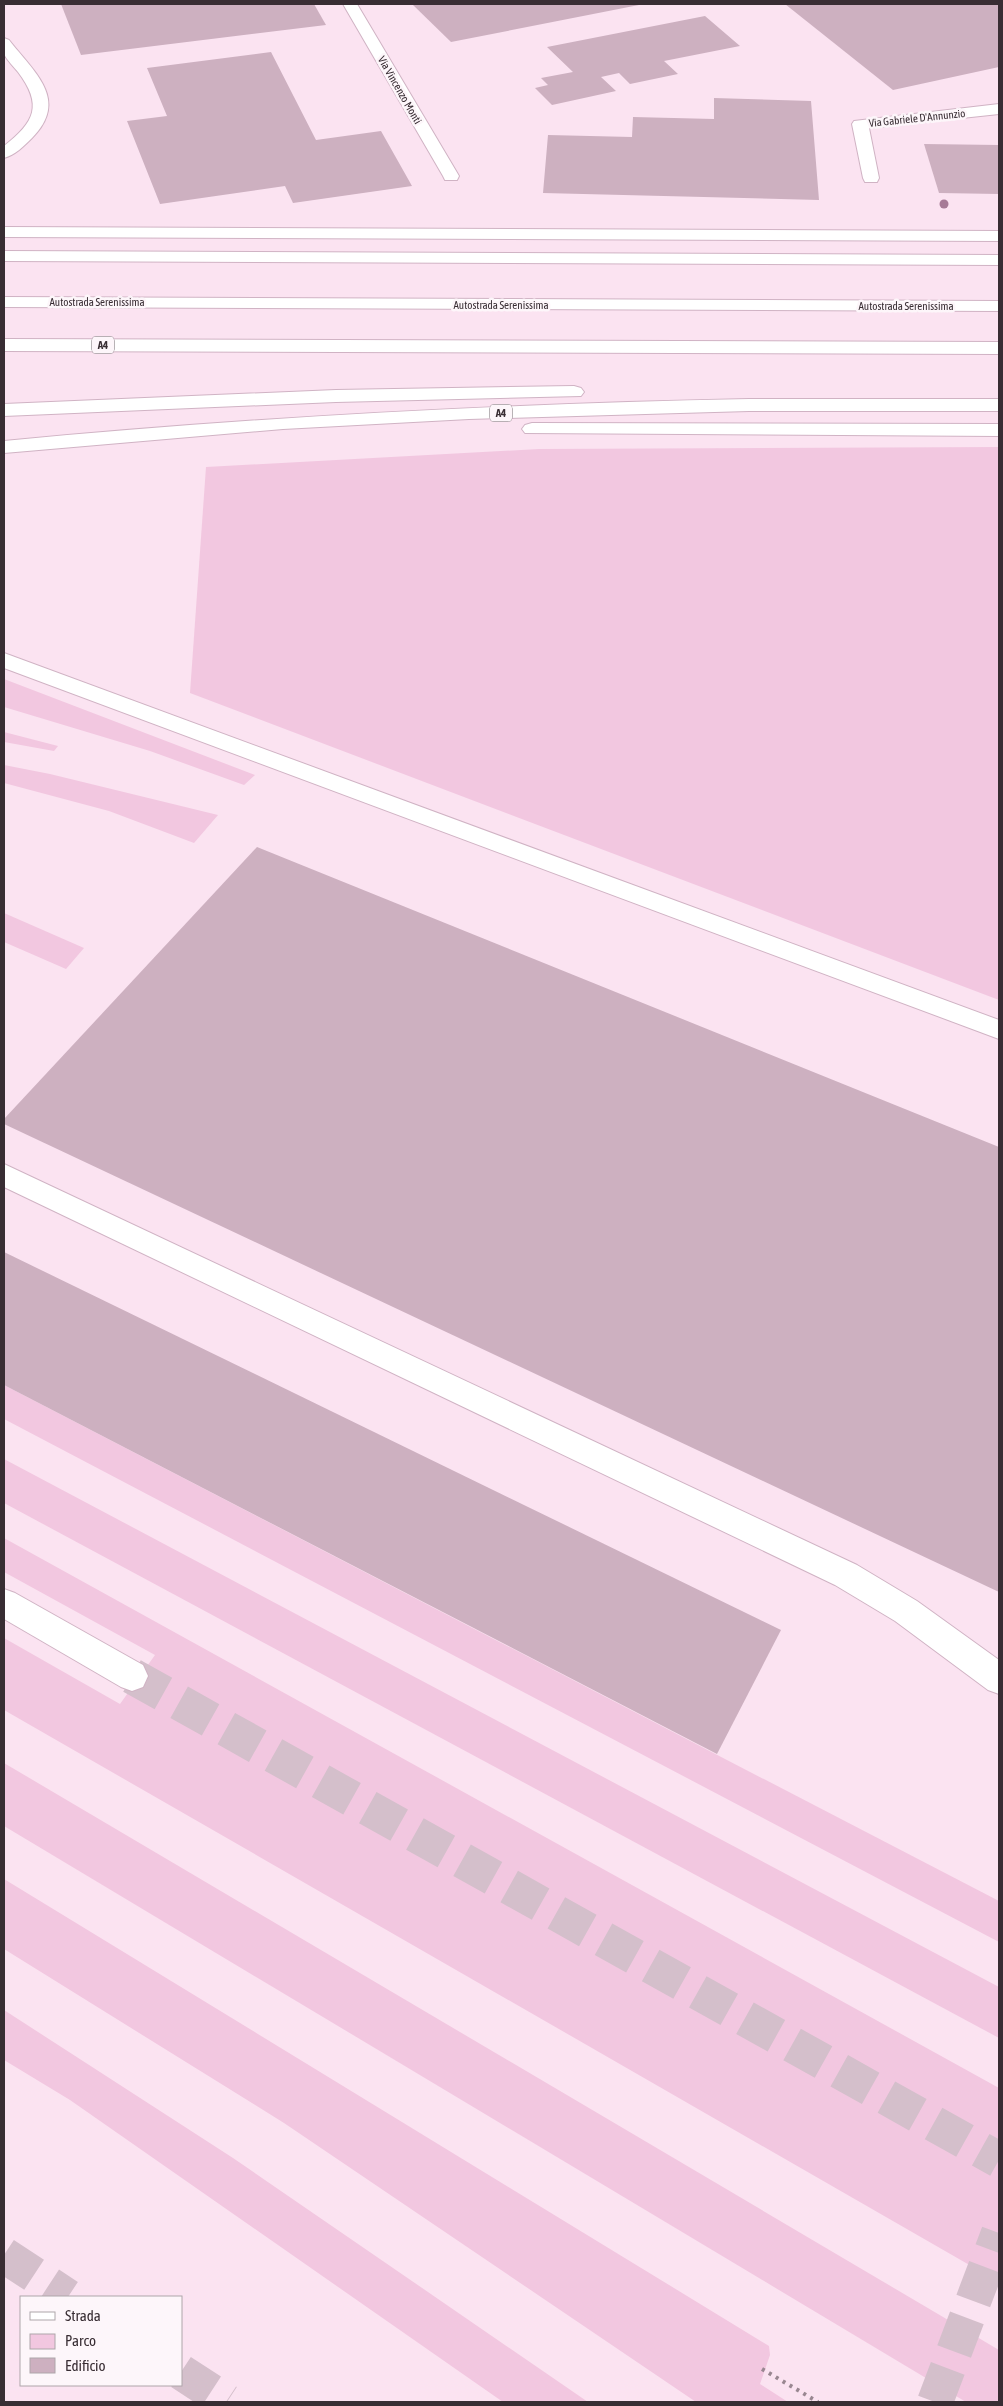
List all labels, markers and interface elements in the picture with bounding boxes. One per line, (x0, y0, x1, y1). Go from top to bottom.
street label: Via Vincenzo Monti (376, 54, 424, 126)
street label: Via Gabriele D'Annunzio (868, 107, 966, 129)
street label: Autostrada Serenissima (49, 296, 145, 308)
street label: Autostrada Serenissima (453, 299, 549, 311)
street label: Autostrada Serenissima (858, 300, 954, 312)
road number: A4 (92, 336, 114, 354)
road number: A4 (490, 404, 512, 422)
legend (20, 2296, 182, 2386)
text: Strada (65, 2307, 101, 2324)
text: Parco (65, 2332, 96, 2349)
text: Edificio (65, 2357, 106, 2374)

